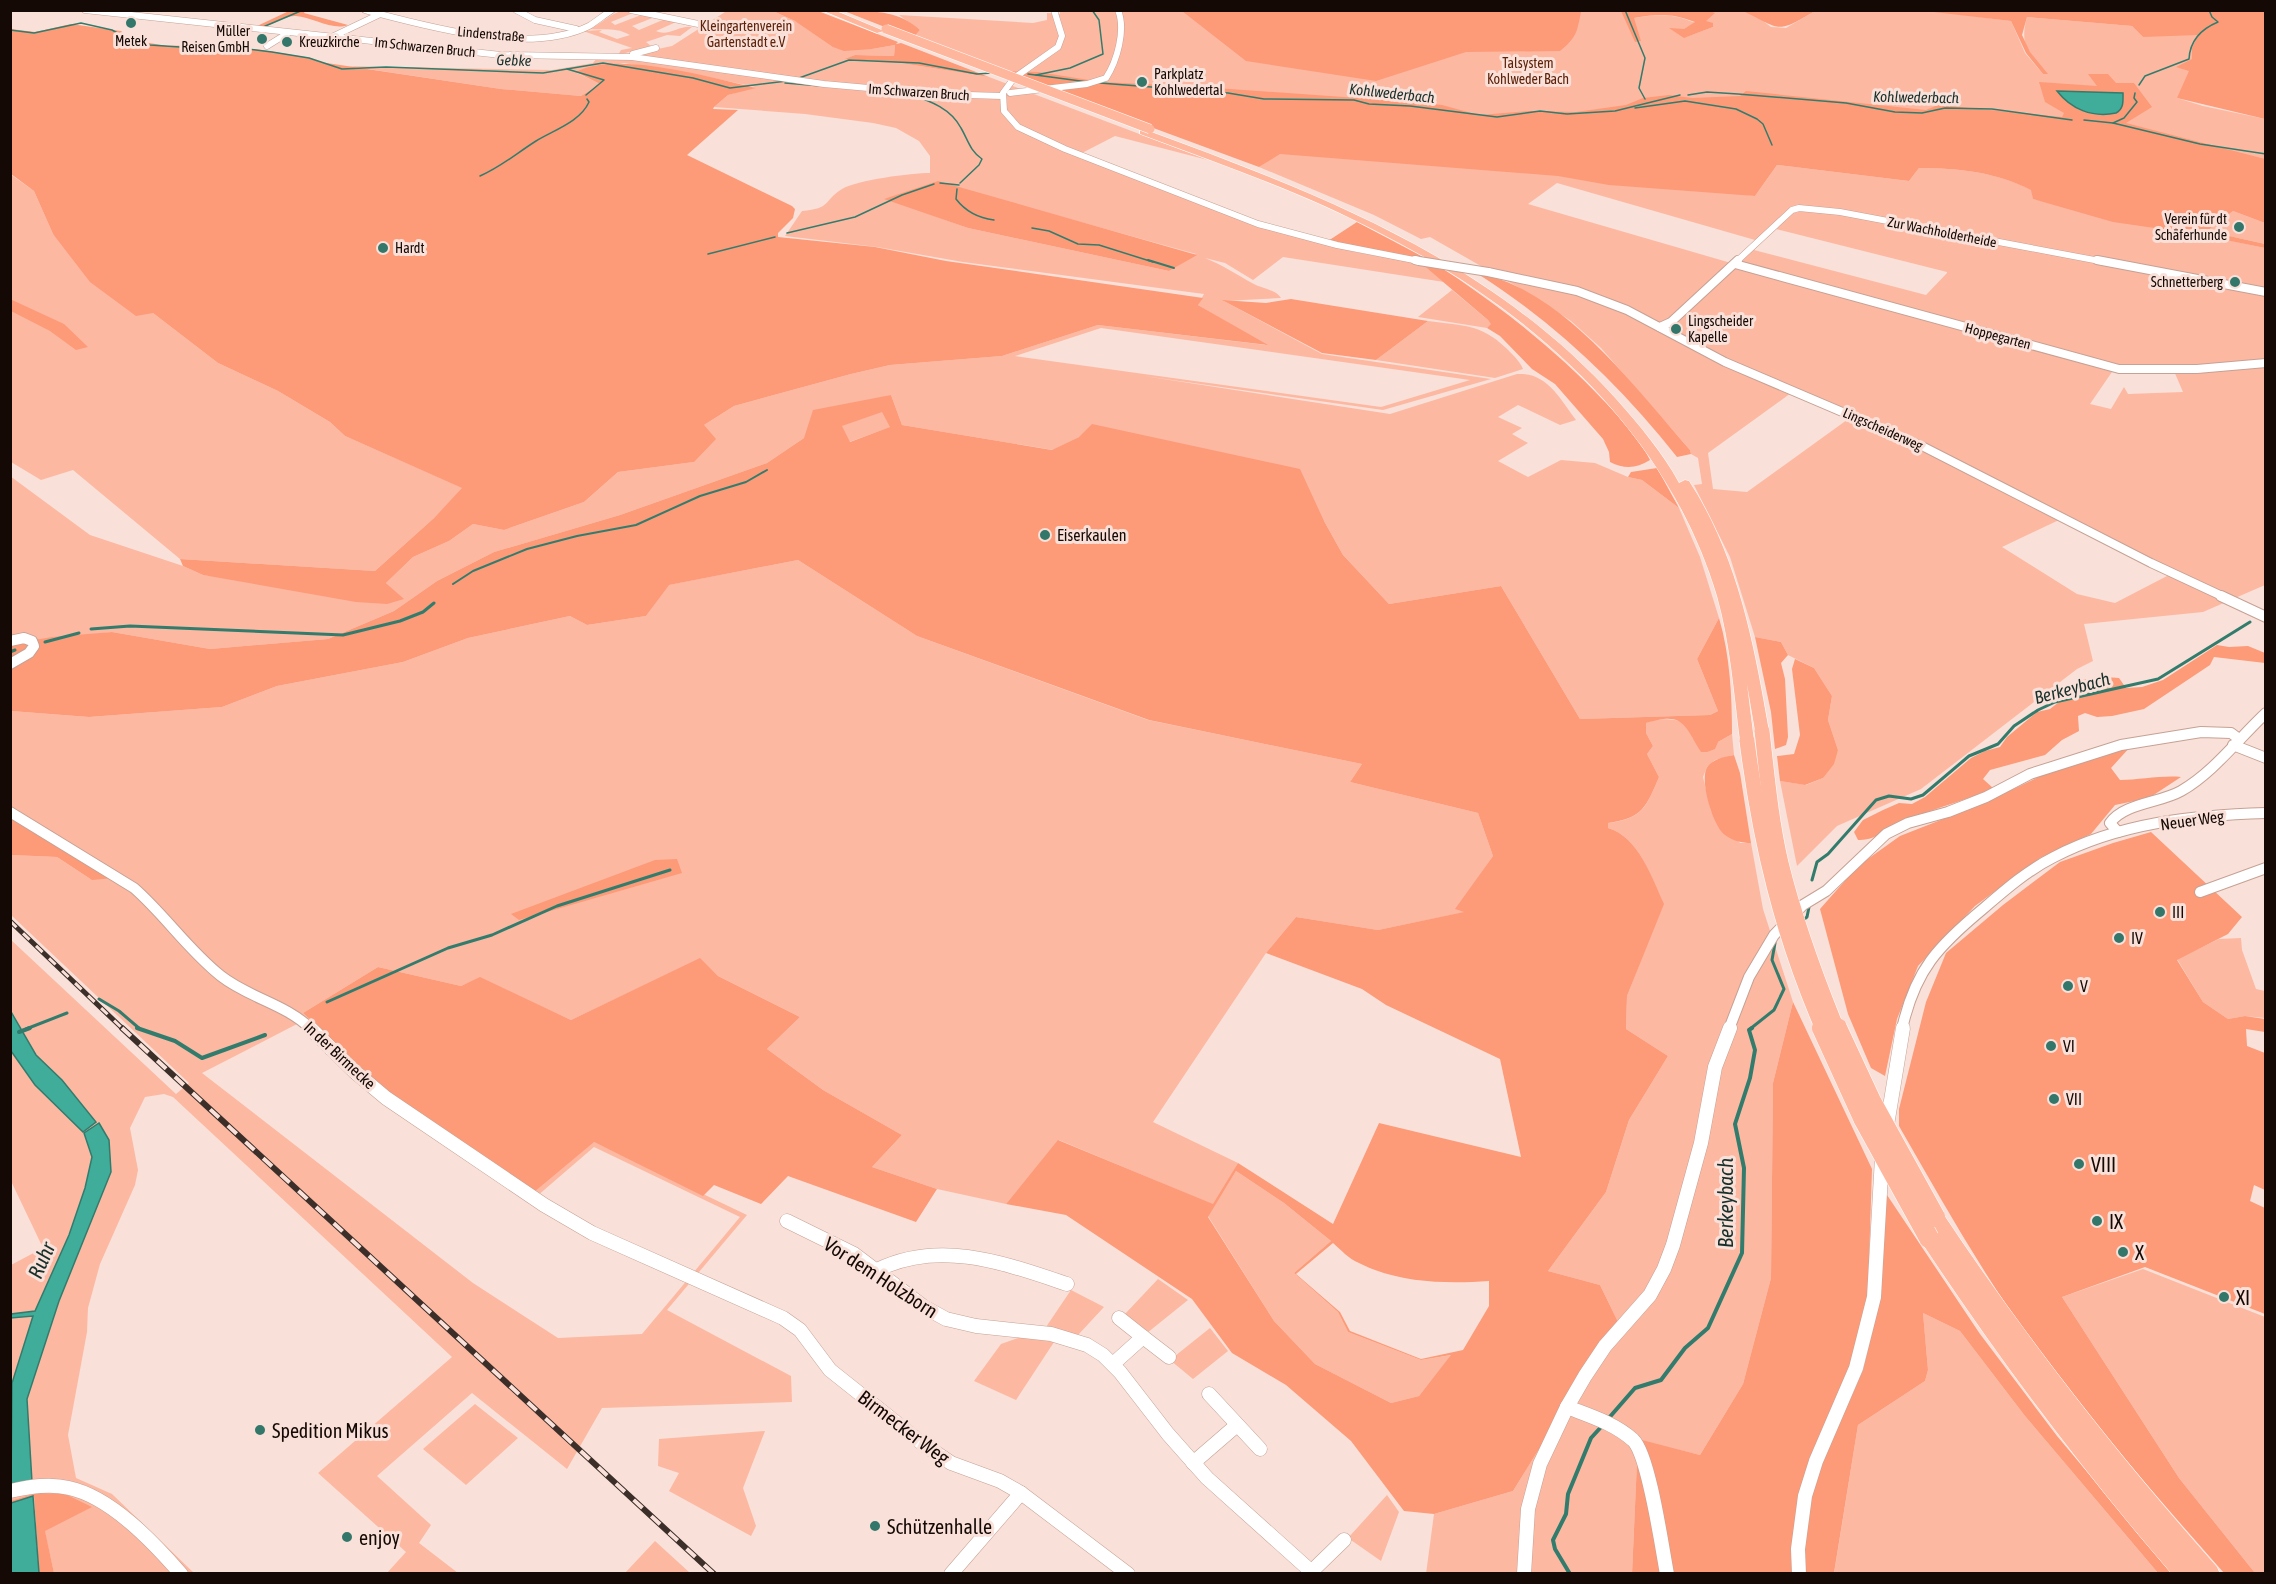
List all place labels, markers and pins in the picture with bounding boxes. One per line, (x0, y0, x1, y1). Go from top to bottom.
marker: Metek (124, 16, 138, 30)
place label: Müller Reisen GmbH (181, 23, 251, 55)
marker: Müller Reisen GmbH (255, 32, 269, 46)
place label: Metek (115, 33, 147, 49)
place label: Kreuzkirche (299, 34, 360, 50)
marker: Kreuzkirche (280, 35, 294, 49)
place label: Parkplatz Kohlwedertal (1154, 66, 1224, 98)
marker: Parkplatz Kohlwedertal (1135, 75, 1149, 89)
place label: Verein für dt Schäferhunde (2155, 211, 2227, 243)
marker: Verein für dt Schäferhunde (2232, 220, 2246, 234)
place label: Hardt (395, 240, 424, 256)
marker: Hardt (376, 241, 390, 255)
place label: Schnetterberg (2151, 274, 2223, 290)
marker: Schnetterberg (2228, 275, 2242, 289)
place label: Lingscheider Kapelle (1688, 313, 1754, 345)
marker: Lingscheider Kapelle (1669, 322, 1683, 336)
place label: Eiserkaulen (1057, 526, 1126, 544)
marker: Eiserkaulen (1038, 528, 1052, 542)
place label: III (2172, 903, 2184, 921)
marker: III (2153, 905, 2167, 919)
place label: IV (2131, 929, 2143, 947)
marker: IV (2112, 931, 2126, 945)
place label: V (2080, 977, 2088, 995)
marker: V (2061, 979, 2075, 993)
place label: VI (2063, 1037, 2075, 1055)
marker: VI (2044, 1039, 2058, 1053)
place label: VII (2066, 1090, 2082, 1108)
marker: VII (2047, 1092, 2061, 1106)
place label: VIII (2091, 1153, 2116, 1176)
marker: VIII (2072, 1157, 2086, 1171)
place label: IX (2109, 1210, 2123, 1233)
marker: IX (2090, 1214, 2104, 1228)
place label: X (2135, 1241, 2144, 1264)
marker: X (2116, 1245, 2130, 1259)
place label: XI (2236, 1286, 2250, 1309)
marker: XI (2217, 1290, 2231, 1304)
place label: Spedition Mikus (272, 1419, 389, 1442)
marker: Spedition Mikus (253, 1423, 267, 1437)
place label: Schützenhalle (887, 1515, 992, 1538)
marker: Schützenhalle (868, 1519, 882, 1533)
place label: enjoy (359, 1526, 400, 1549)
marker: enjoy (340, 1530, 354, 1544)

